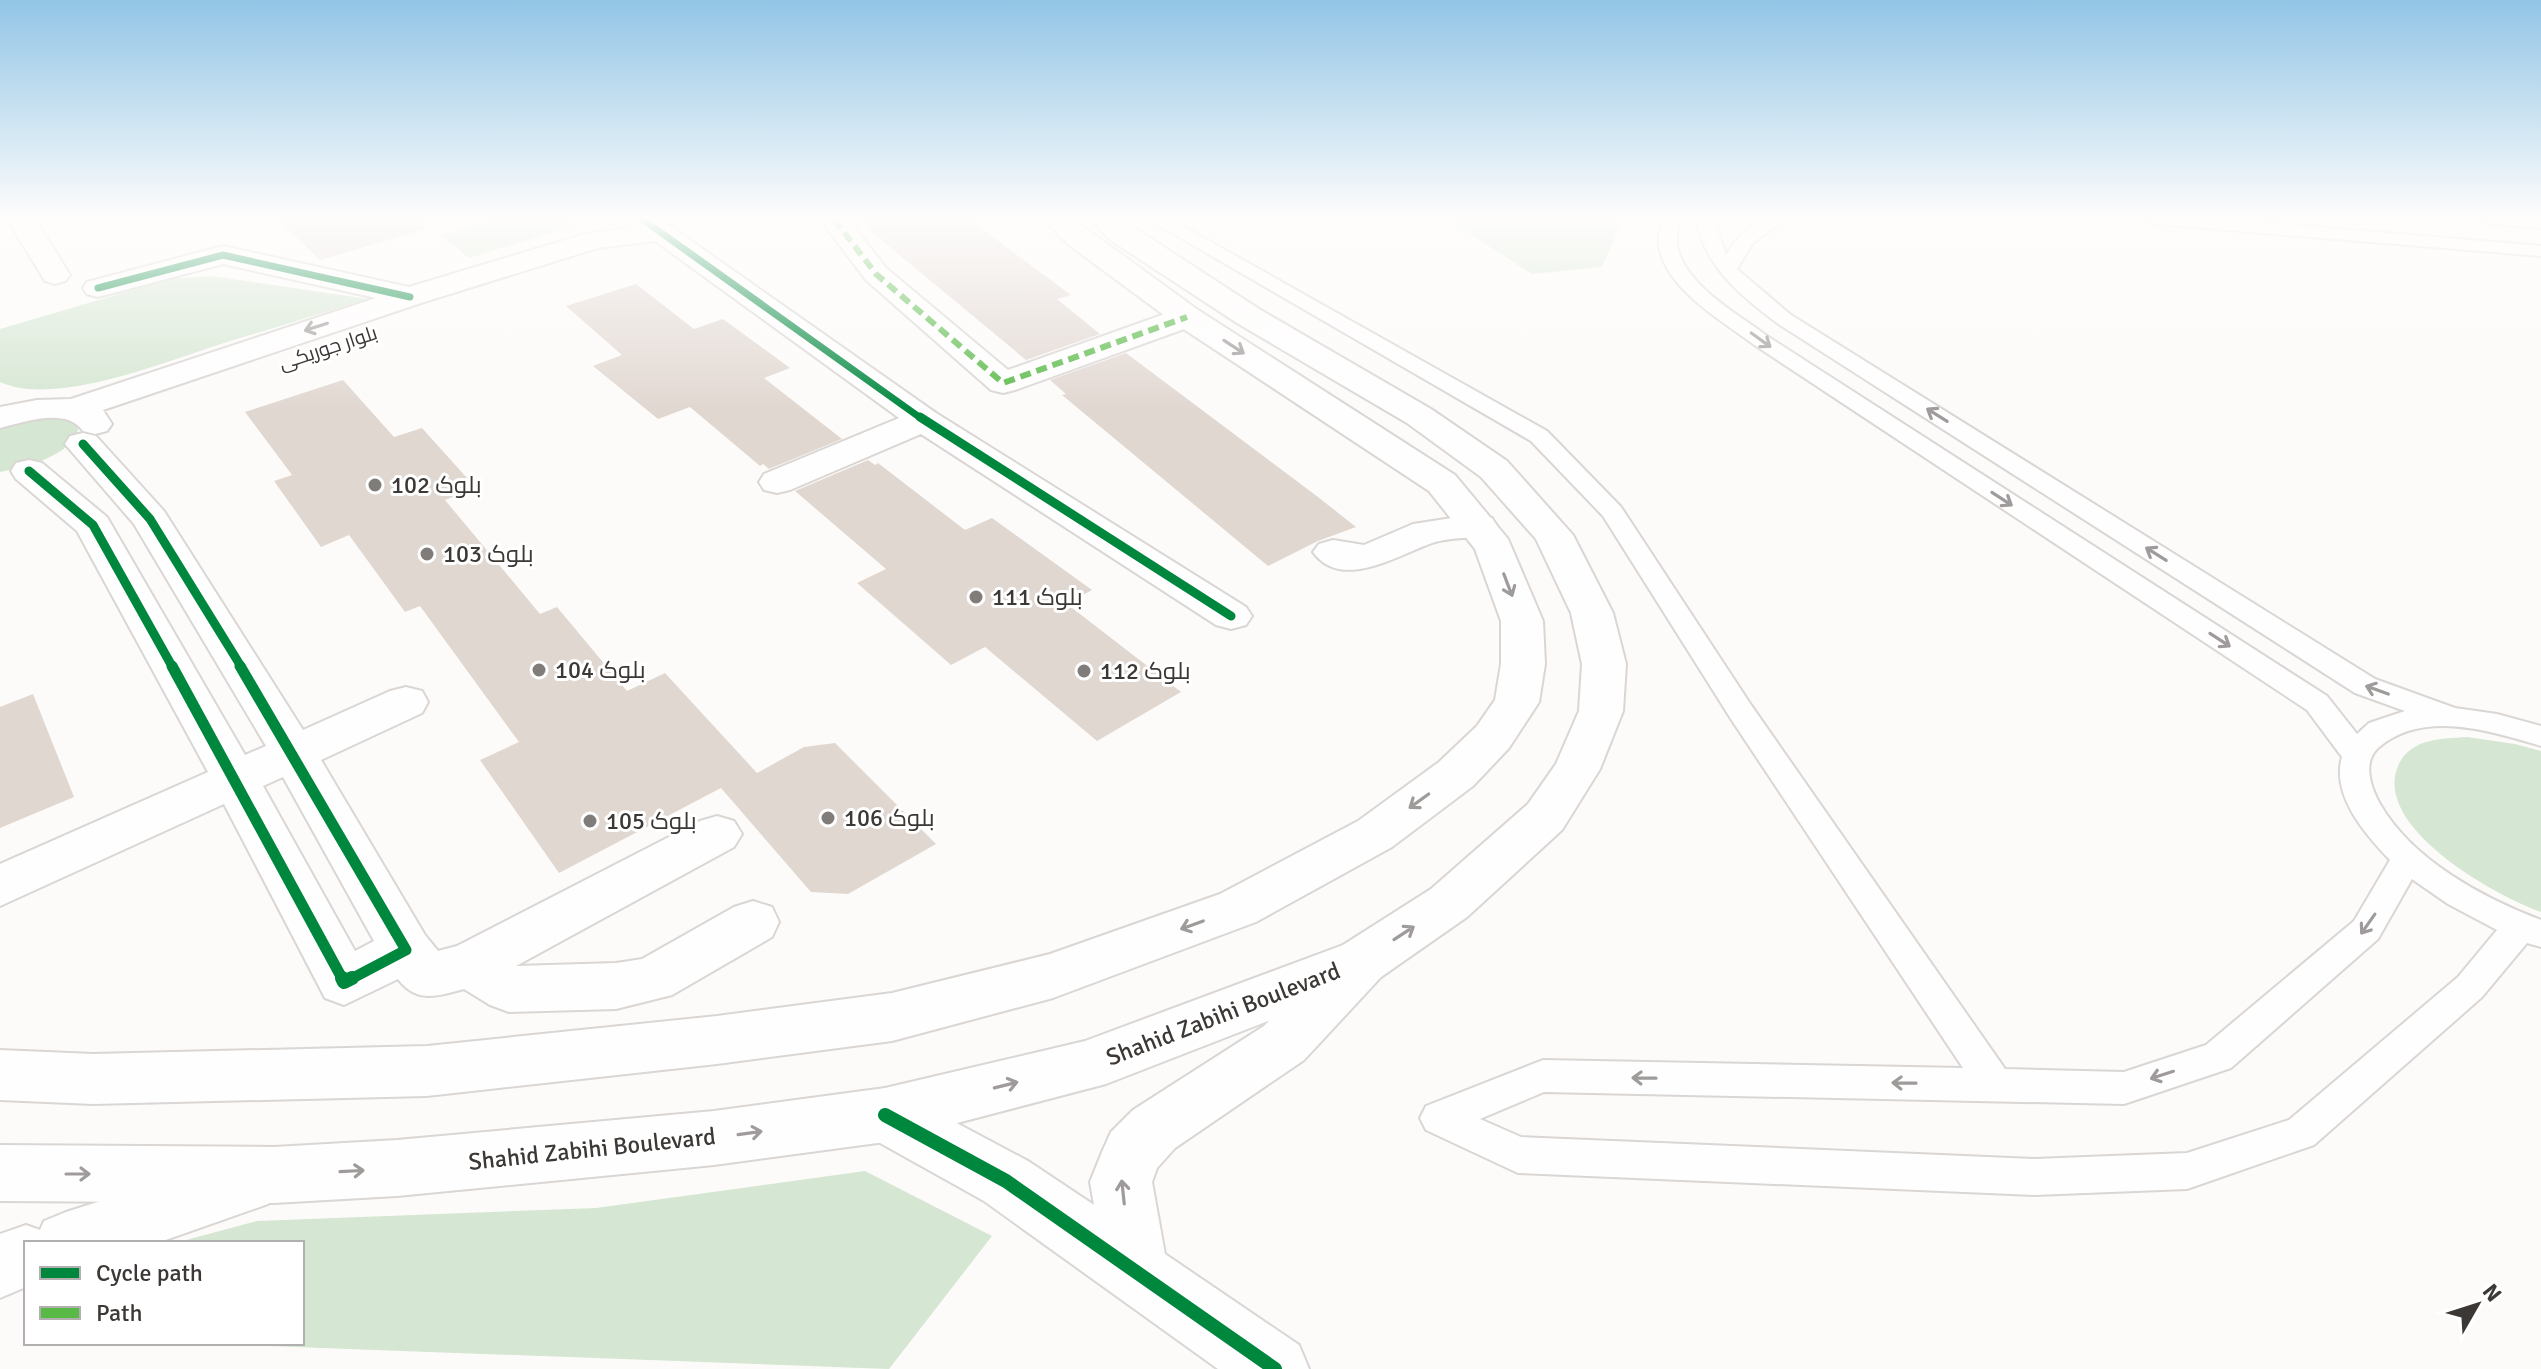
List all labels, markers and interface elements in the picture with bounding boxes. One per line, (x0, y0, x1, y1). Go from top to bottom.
street label: بلوار جوریکی (276, 320, 380, 376)
one-way arrow (304, 321, 329, 336)
one-way arrow (1750, 332, 1772, 348)
one-way arrow (1222, 338, 1244, 355)
one-way arrow (1926, 407, 1948, 424)
place label: بلوک 102 (391, 470, 482, 500)
marker: بلوک 102 (366, 476, 384, 494)
one-way arrow (1990, 490, 2012, 507)
place label: بلوک 103 (443, 539, 534, 569)
marker: بلوک 103 (418, 545, 436, 563)
one-way arrow (2146, 546, 2168, 563)
one-way arrow (1502, 572, 1516, 597)
place label: بلوک 111 (992, 582, 1083, 612)
marker: بلوک 111 (967, 588, 985, 606)
one-way arrow (2208, 632, 2230, 649)
place label: بلوک 104 (555, 655, 646, 685)
place label: بلوک 112 (1100, 656, 1191, 686)
marker: بلوک 104 (530, 661, 548, 679)
marker: بلوک 112 (1075, 662, 1093, 680)
one-way arrow (2365, 682, 2390, 697)
one-way arrow (1409, 793, 1431, 809)
place label: بلوک 106 (844, 803, 935, 833)
place label: بلوک 105 (606, 806, 697, 836)
marker: بلوک 106 (819, 809, 837, 827)
marker: بلوک 105 (581, 812, 599, 830)
one-way arrow (2360, 913, 2377, 934)
one-way arrow (1180, 918, 1205, 933)
one-way arrow (1392, 925, 1414, 941)
street label: Shahid Zabihi Boulevard (1102, 955, 1344, 1073)
one-way arrow (2149, 1069, 2174, 1084)
one-way arrow (1631, 1070, 1658, 1085)
one-way arrow (1891, 1075, 1918, 1090)
one-way arrow (992, 1077, 1018, 1092)
street label: Shahid Zabihi Boulevard (467, 1121, 717, 1177)
one-way arrow (737, 1125, 763, 1140)
one-way arrow (338, 1163, 365, 1178)
one-way arrow (64, 1166, 91, 1182)
one-way arrow (1116, 1179, 1131, 1206)
legend (24, 1241, 304, 1345)
text: Cycle path (96, 1258, 203, 1288)
north arrow (2437, 1265, 2517, 1345)
text: N (2477, 1278, 2507, 1307)
text: Path (96, 1298, 142, 1328)

